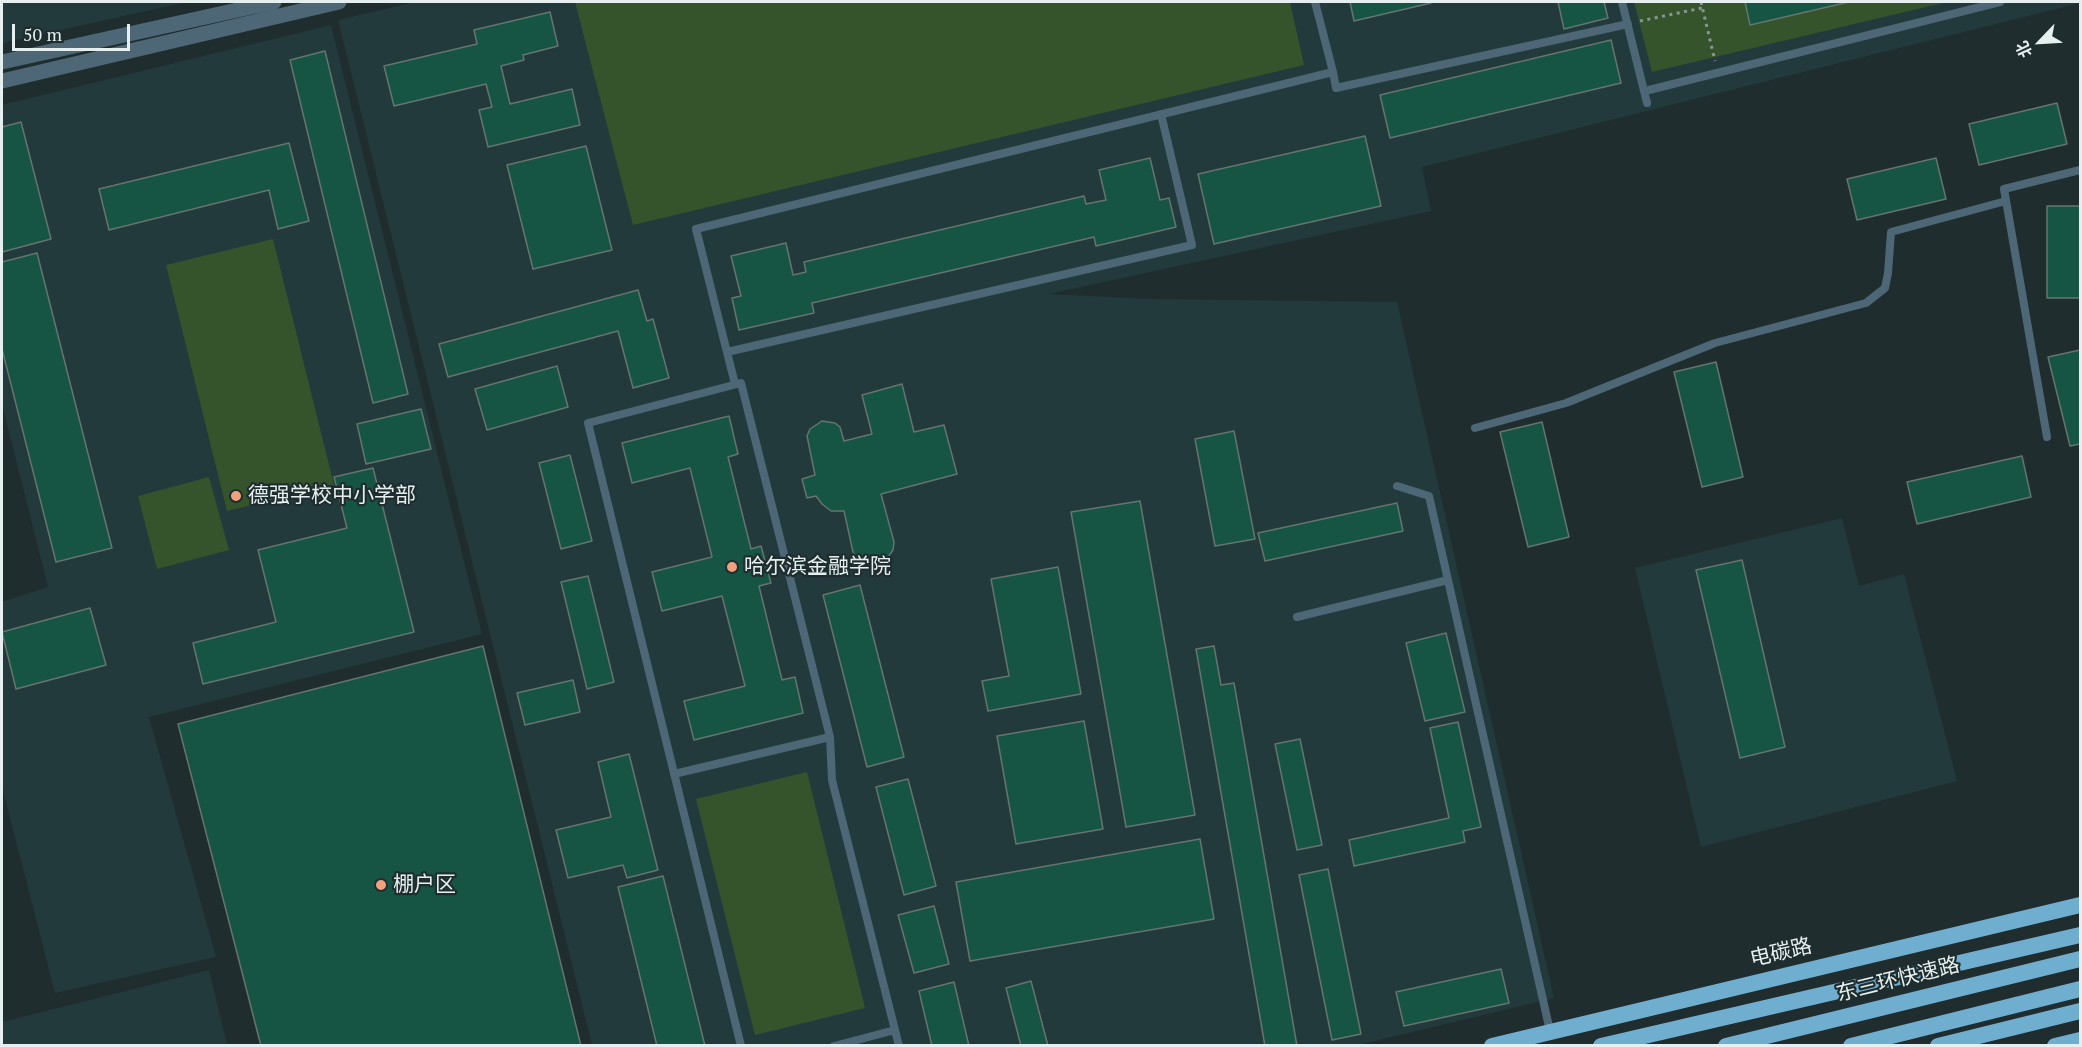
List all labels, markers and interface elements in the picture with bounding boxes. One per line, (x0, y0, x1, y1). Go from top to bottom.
scale bar (15, 12, 134, 50)
north arrow (2010, 12, 2070, 72)
text: 50 m (23, 22, 62, 46)
text: 北 (2010, 38, 2037, 62)
place label: 德强学校中小学部 (248, 483, 416, 509)
marker: 德强学校中小学部 (229, 489, 243, 503)
place label: 哈尔滨金融学院 (744, 554, 891, 580)
marker: 哈尔滨金融学院 (725, 560, 739, 574)
place label: 棚户区 (393, 872, 456, 898)
marker: 棚户区 (374, 878, 388, 892)
street label: 电碳路 (1747, 934, 1815, 972)
street label: 东三环快速路 (1834, 953, 1962, 1007)

